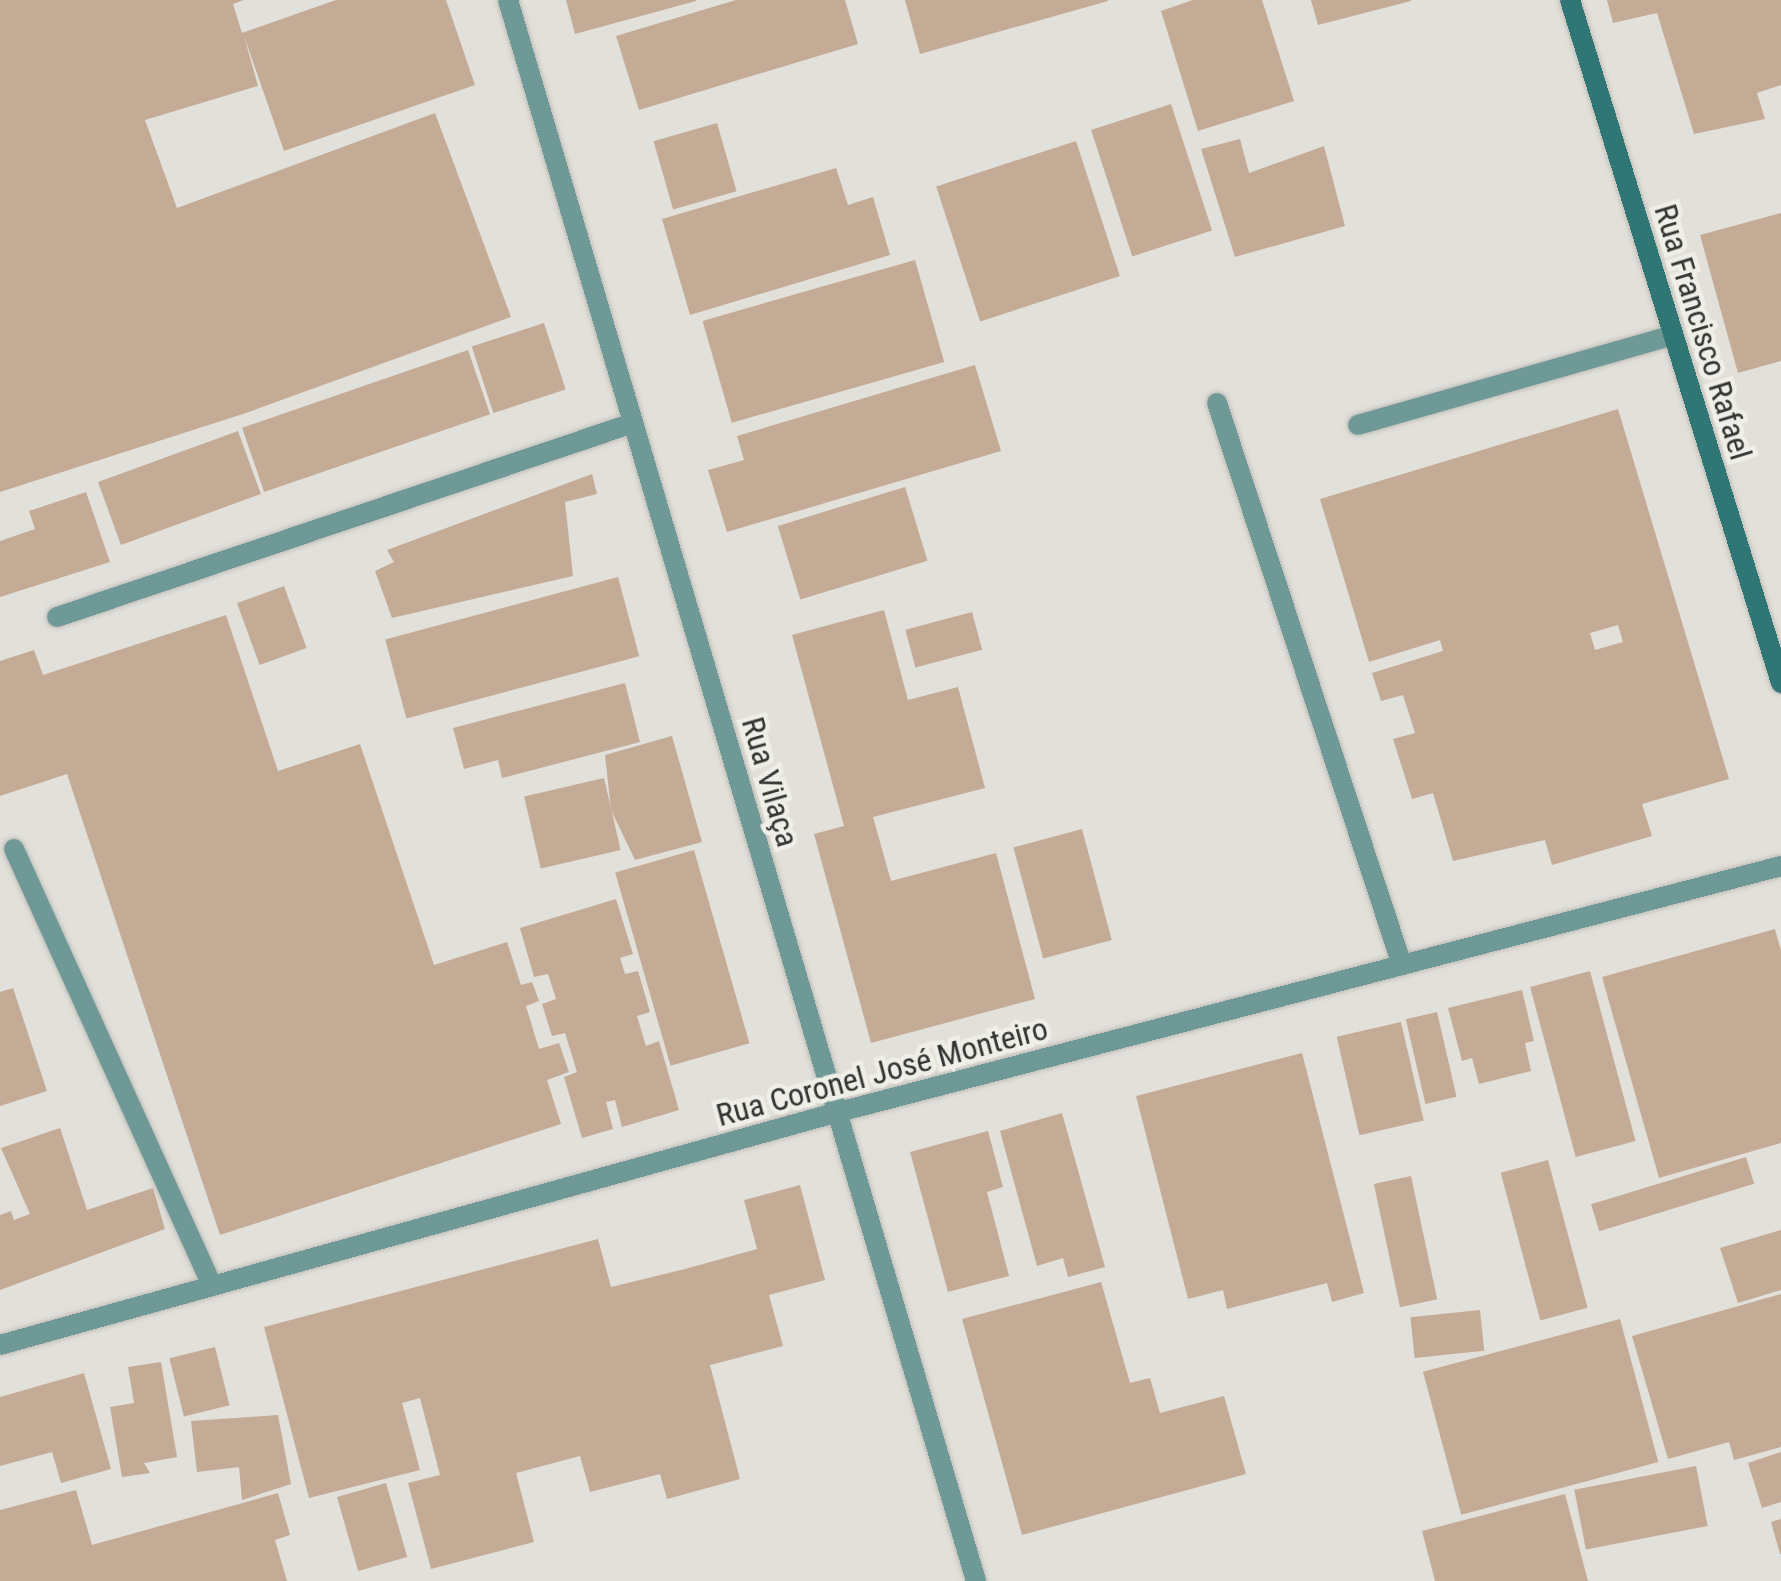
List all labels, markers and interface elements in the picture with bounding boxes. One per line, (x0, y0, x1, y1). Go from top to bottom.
street label: Rua Francisco Rafael (1646, 200, 1760, 464)
street label: Rua Vilaça (733, 713, 807, 851)
street label: Rua Coronel José Monteiro (712, 1009, 1052, 1135)

